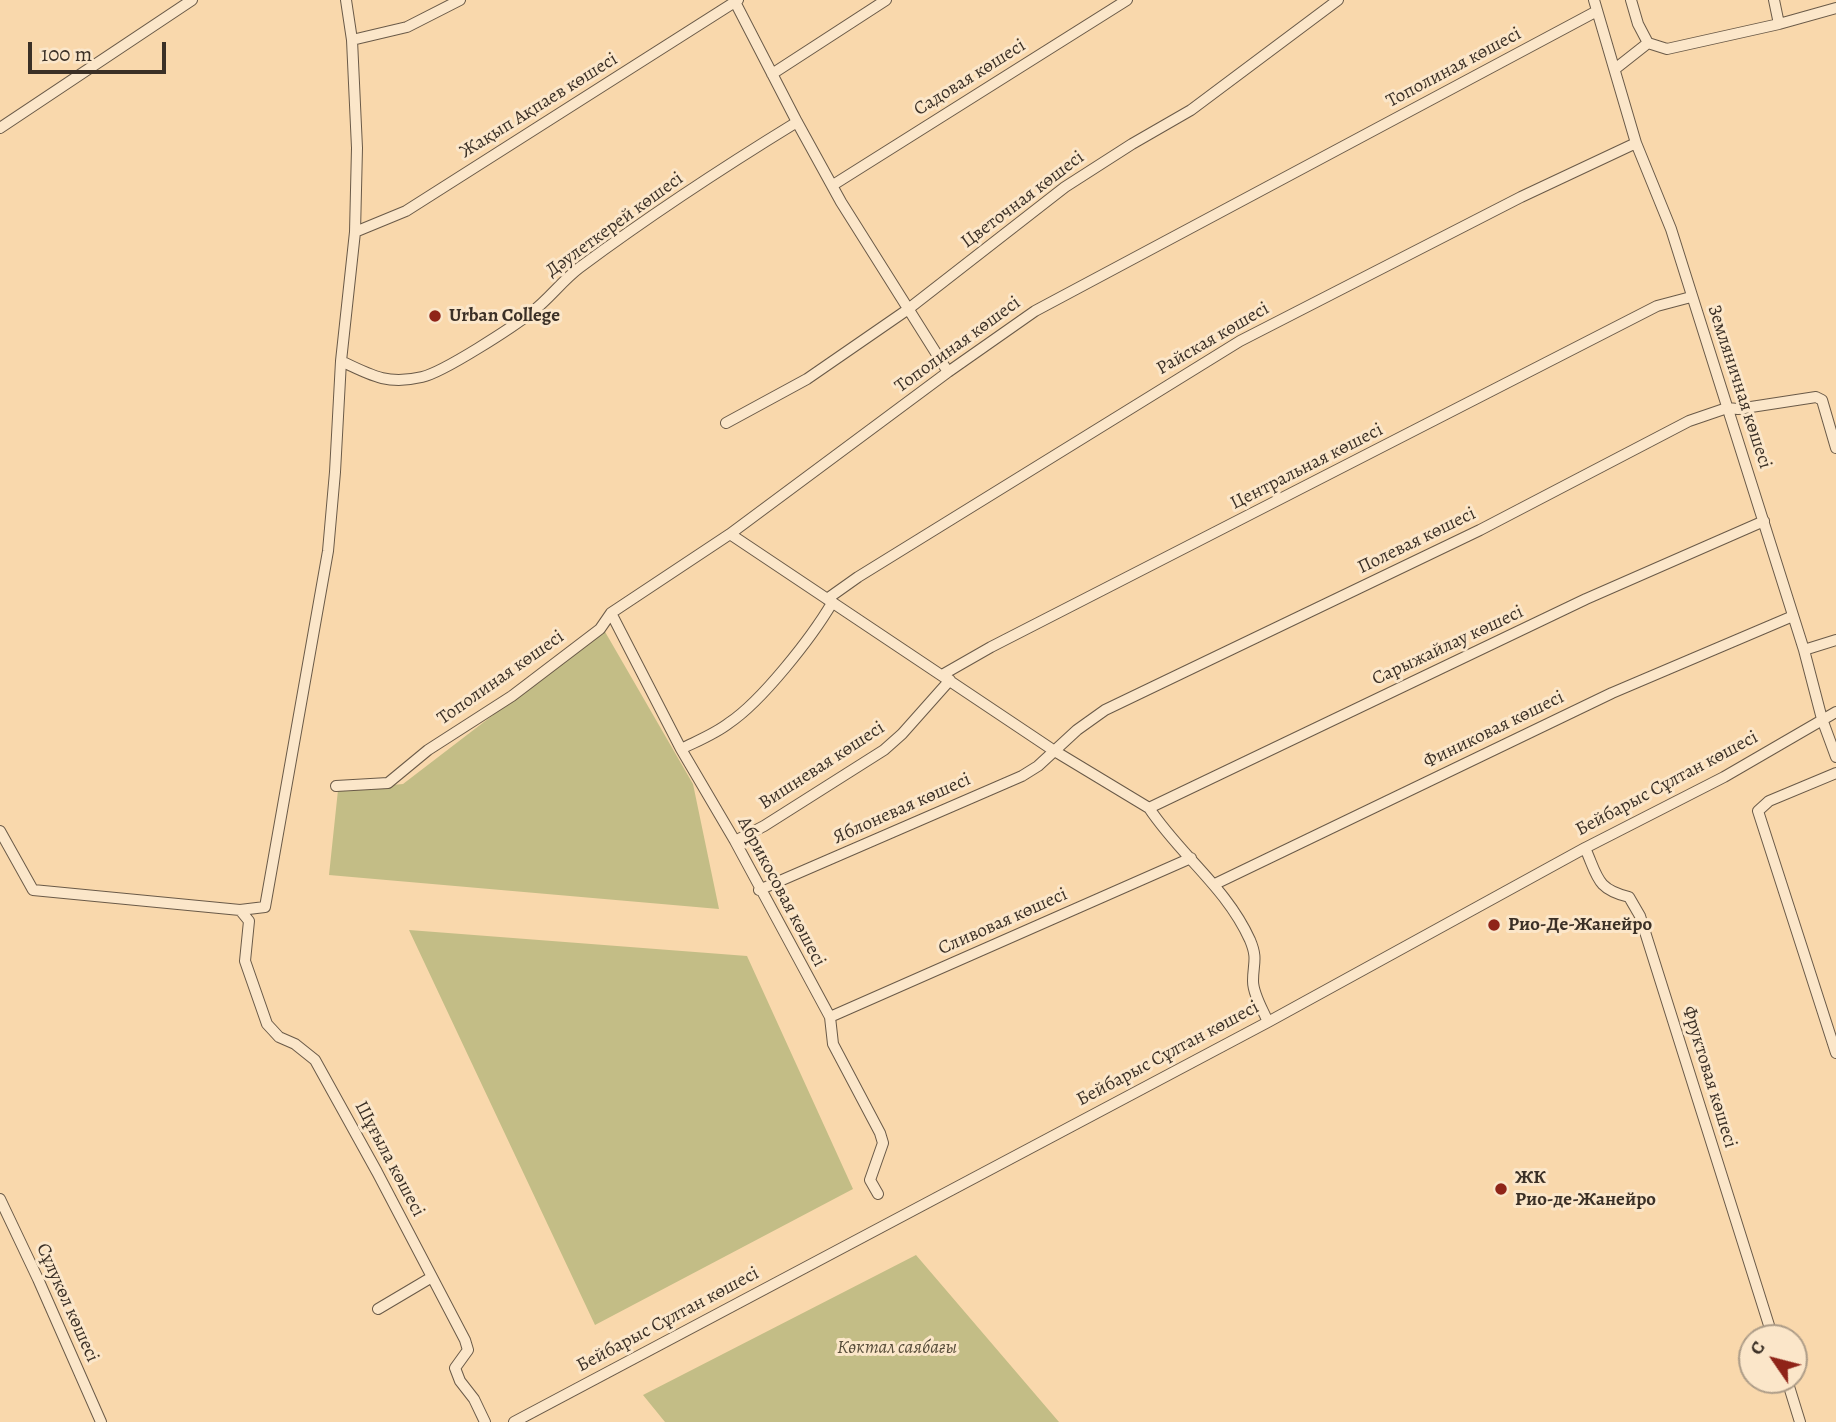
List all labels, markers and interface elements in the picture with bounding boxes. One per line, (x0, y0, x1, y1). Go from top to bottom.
street label: Тополиная көшесі (1383, 23, 1525, 113)
scale bar (32, 28, 170, 72)
street label: Садовая көшесі (910, 35, 1030, 121)
text: 100 m (41, 40, 92, 68)
street label: Жақып Ақпаев көшесі (456, 48, 622, 164)
street label: Цветочная көшесі (957, 146, 1089, 254)
street label: Дәулеткерей көшесі (542, 168, 688, 282)
street label: Тополиная көшесі (891, 292, 1025, 398)
street label: Райская көшесі (1153, 298, 1273, 380)
street label: Земляничная көшесі (1702, 302, 1776, 472)
place label: Urban College (449, 305, 560, 327)
marker: Urban College (427, 308, 443, 324)
street label: Центральная көшесі (1227, 419, 1387, 515)
street label: Полевая көшесі (1354, 503, 1480, 579)
street label: Сарыжайлау көшесі (1369, 601, 1527, 691)
street label: Тополиная көшесі (433, 626, 569, 730)
street label: Финиковая көшесі (1420, 686, 1568, 774)
street label: Вишневая көшесі (755, 717, 889, 815)
street label: Бейбарыс Сұлтан көшесі (1572, 726, 1762, 842)
street label: Яблоневая көшесі (830, 768, 974, 850)
street label: Абрикосовая көшесі (732, 813, 830, 971)
street label: Сливовая көшесі (935, 883, 1071, 961)
place label: Рио-Де-Жанейро (1508, 914, 1652, 936)
marker: Рио-Де-Жанейро (1486, 917, 1502, 933)
street label: Бейбарыс Сұлтан көшесі (1073, 996, 1263, 1112)
street label: Фруктовая көшесі (1677, 1003, 1741, 1151)
street label: Шұғыла көшесі (349, 1097, 429, 1221)
place label: ЖК Рио-де-Жанейро (1515, 1167, 1656, 1211)
marker: ЖК Рио-де-Жанейро (1493, 1181, 1509, 1197)
street label: Сұлукөл көшесі (31, 1240, 103, 1366)
street label: Бейбарыс Сұлтан көшесі (573, 1262, 763, 1378)
north arrow (1738, 1324, 1808, 1394)
text: С (1743, 1336, 1771, 1360)
park label: Көктал саябағы (837, 1337, 957, 1359)

